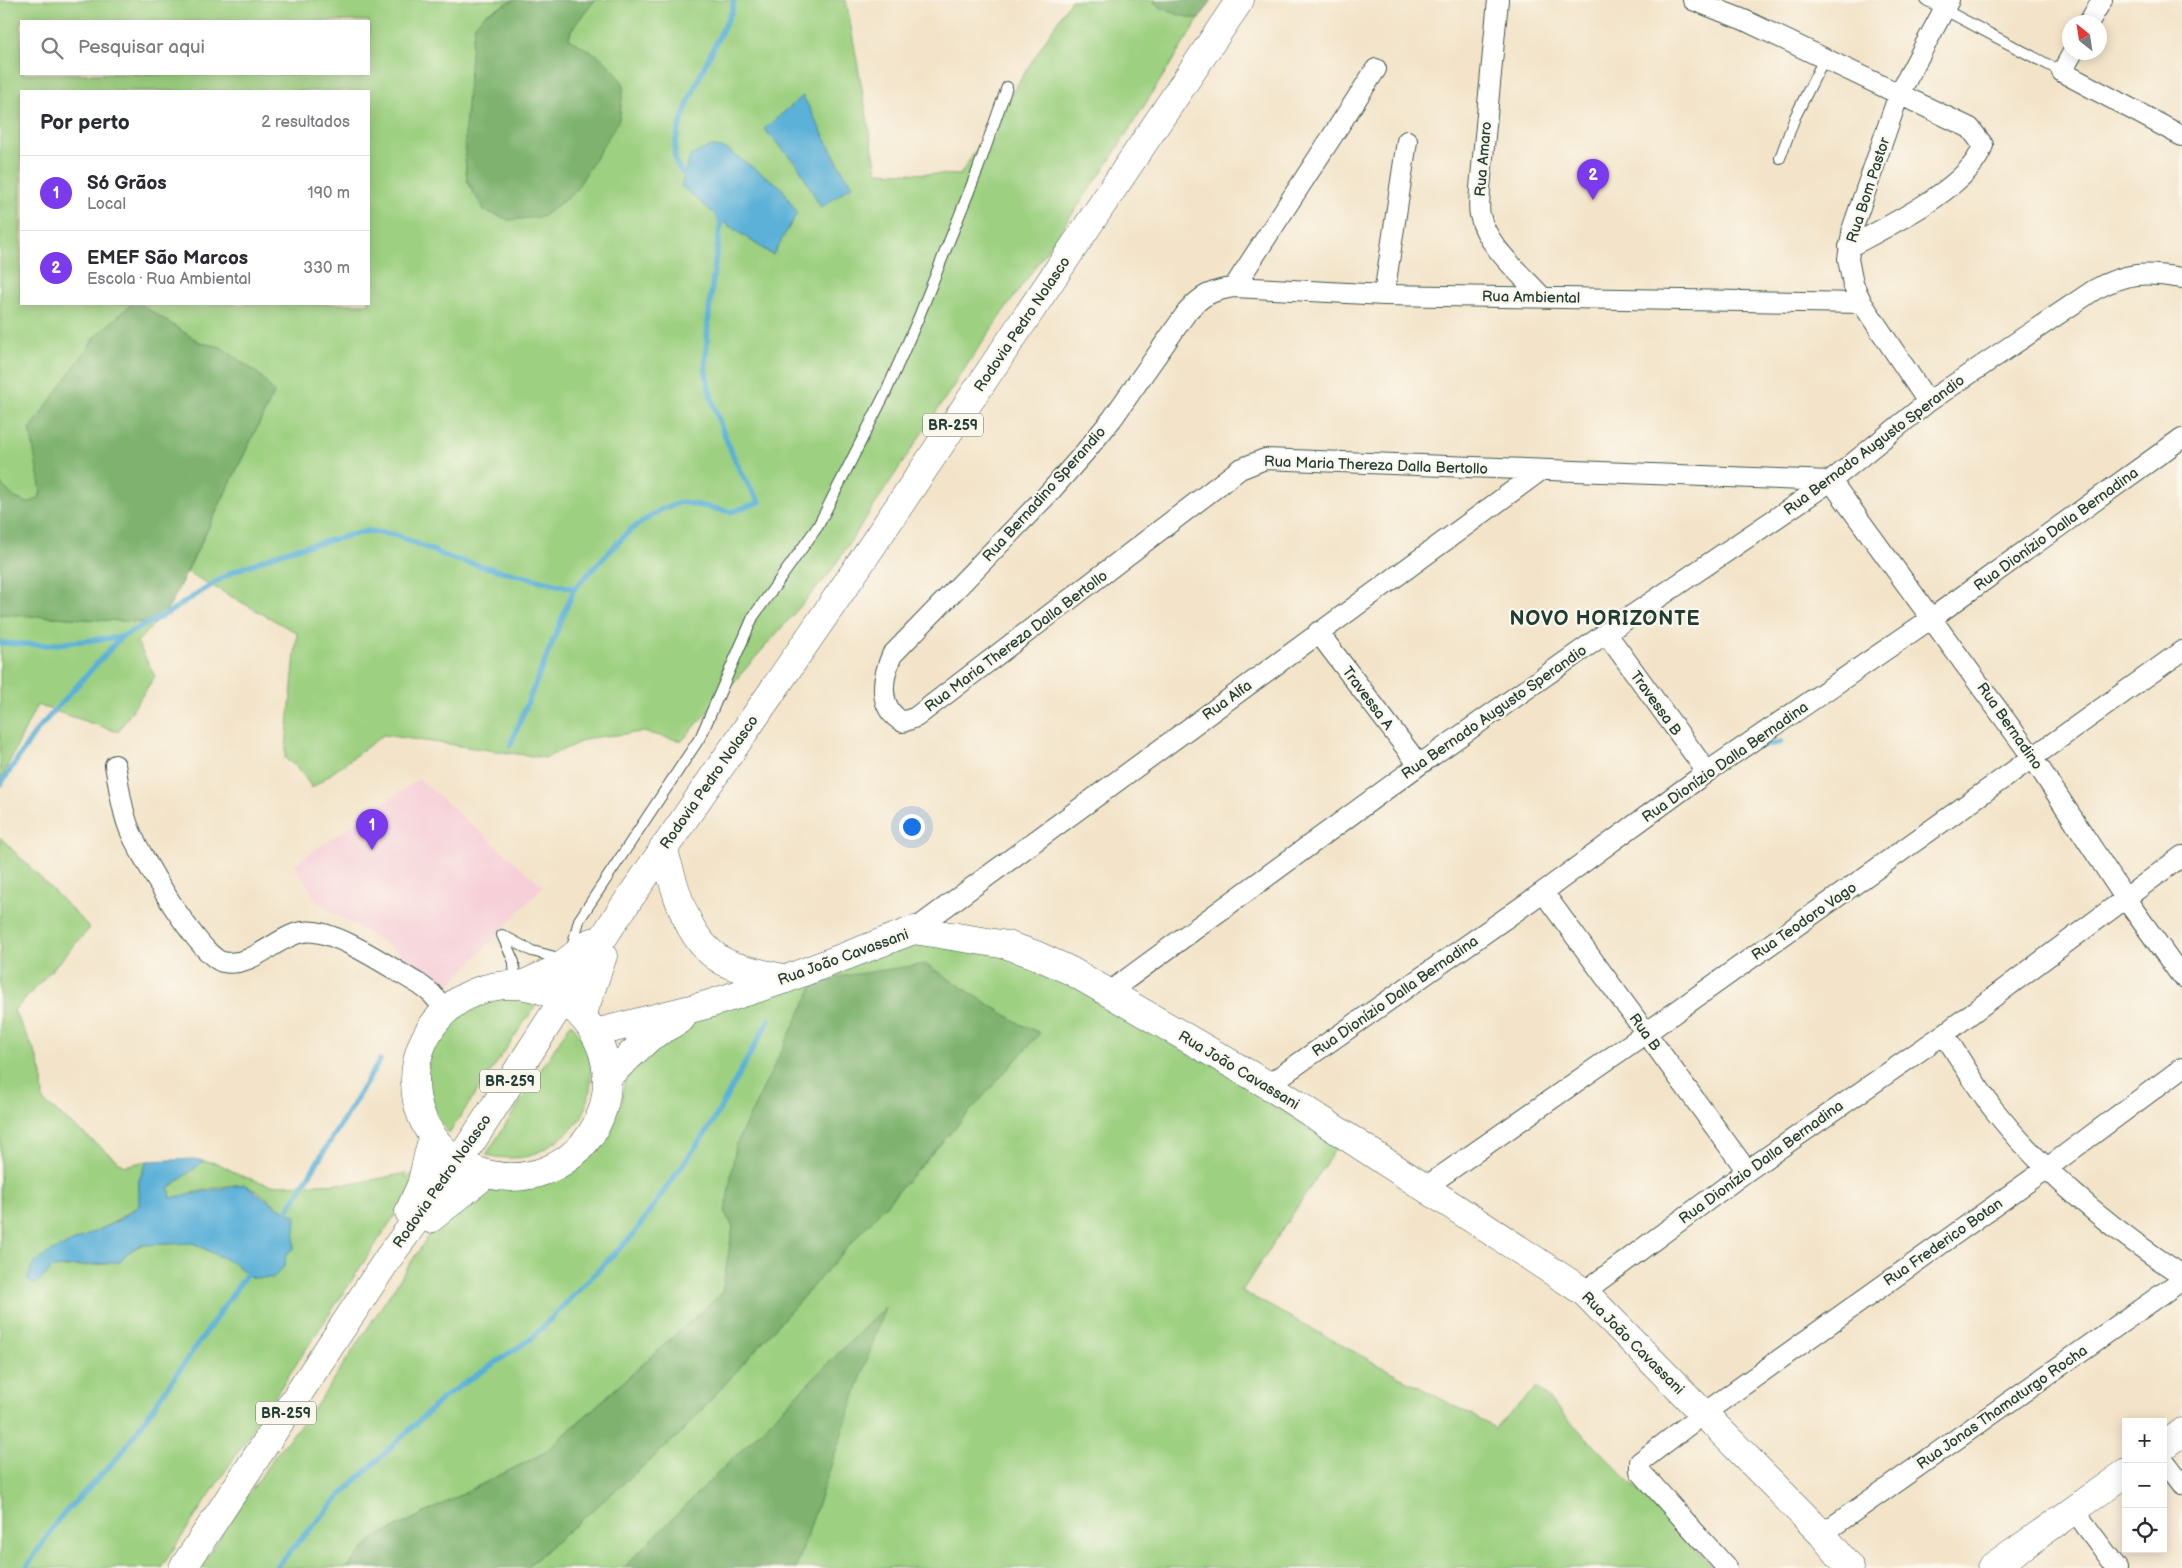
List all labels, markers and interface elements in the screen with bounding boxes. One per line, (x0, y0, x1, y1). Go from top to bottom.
north arrow (2062, 15, 2107, 60)
search box (20, 20, 370, 75)
icon: search (38, 34, 66, 62)
text: Pesquisar aqui (78, 36, 205, 59)
text: Por perto (40, 110, 130, 135)
text: 2 resultados (261, 113, 350, 132)
street label: Rua Amaro (1471, 121, 1496, 197)
street label: Rua Bom Pastor (1842, 135, 1895, 245)
pin: 2 (1577, 159, 1609, 200)
text: Só Grãos (87, 172, 167, 195)
text: 1 (53, 184, 59, 203)
text: 190 m (308, 184, 350, 203)
text: Local (87, 195, 126, 214)
text: EMEF São Marcos (87, 247, 248, 270)
street label: Rodovia Pedro Nolasco (970, 253, 1075, 395)
text: 2 (51, 259, 61, 278)
text: 330 m (303, 259, 350, 278)
text: Escola · Rua Ambiental (87, 270, 251, 289)
street label: Rua Ambiental (1482, 287, 1580, 308)
street label: Rua Bernado Augusto Sperandio (1780, 371, 1969, 520)
road number: BR-259 (923, 414, 983, 436)
street label: Rua Bernadino Sperandio (979, 423, 1110, 566)
street label: Rua Maria Thereza Dalla Bertollo (1264, 452, 1488, 479)
street label: Rua Dionízio Dalla Bernadina (1970, 463, 2142, 595)
street label: Rua Maria Thereza Dalla Bertollo (921, 566, 1112, 716)
district label: NOVO HORIZONTE (1509, 607, 1701, 631)
street label: Rua Bernado Augusto Sperandio (1398, 641, 1591, 784)
street label: Travessa A (1338, 663, 1398, 734)
street label: Travessa B (1626, 667, 1685, 739)
street label: Rua Alfa (1199, 676, 1256, 725)
street label: Rua Bernadino (1973, 679, 2047, 774)
street label: Rua Dionízio Dalla Bernadina (1638, 698, 1812, 827)
street label: Rodovia Pedro Nolasco (656, 712, 763, 853)
pin: 1 (356, 809, 388, 850)
your location (899, 814, 925, 840)
street label: Rua Teodoro Vago (1748, 878, 1861, 965)
street label: Rua João Cavassani (775, 925, 911, 990)
street label: Rua Dionízio Dalla Bernadina (1308, 932, 1482, 1061)
street label: Rua B (1625, 1010, 1665, 1055)
street label: Rua João Cavassani (1175, 1027, 1303, 1114)
road number: BR-259 (480, 1070, 540, 1092)
street label: Rua Dionízio Dalla Bernadina (1675, 1096, 1847, 1228)
street label: Rodovia Pedro Nolasco (389, 1111, 496, 1252)
street label: Rua Frederico Botan (1880, 1194, 2007, 1291)
street label: Rua João Cavassani (1577, 1288, 1688, 1399)
street label: Rua Jonas Thamaturgo Rocha (1913, 1341, 2091, 1474)
road number: BR-259 (256, 1402, 316, 1425)
map controls (2122, 1418, 2167, 1553)
button: + (2122, 1418, 2167, 1463)
button: − (2122, 1463, 2167, 1508)
button: locate (2122, 1508, 2167, 1553)

